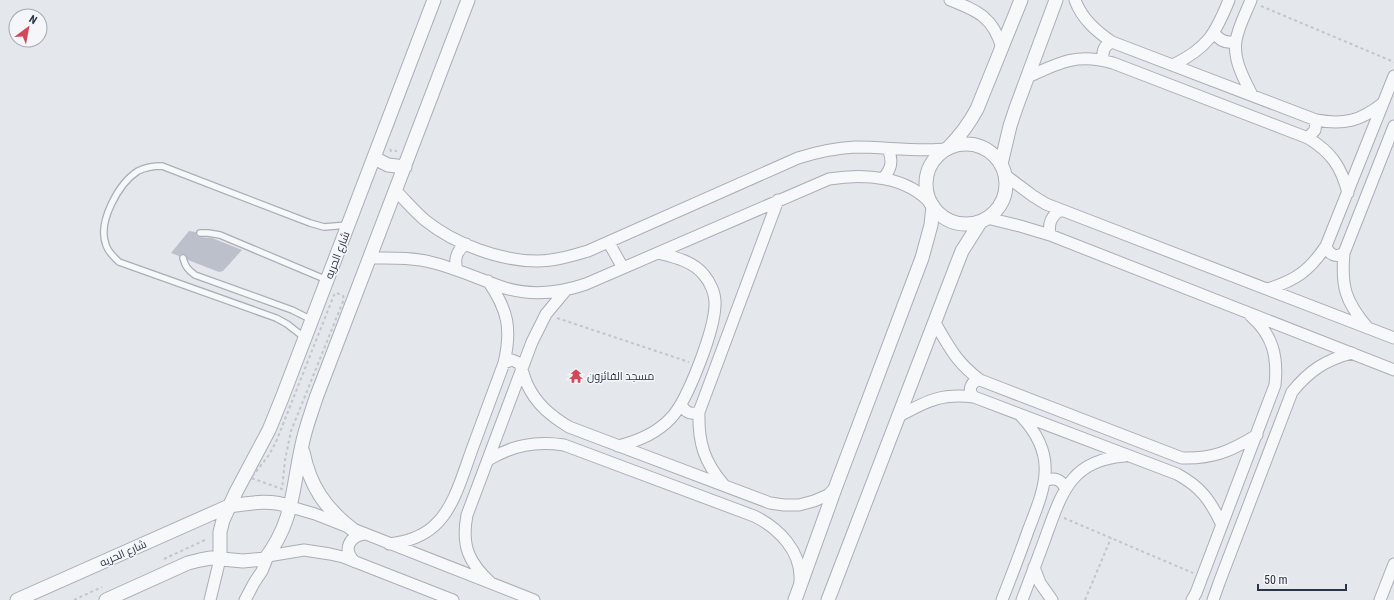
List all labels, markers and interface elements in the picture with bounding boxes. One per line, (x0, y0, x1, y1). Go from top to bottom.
north arrow (8, 8, 48, 48)
text: N (27, 13, 40, 27)
street label: شارع الحريه (322, 230, 353, 281)
temple icon: مسجد الفائزون (568, 368, 584, 384)
place label: مسجد الفائزون (587, 370, 654, 383)
street label: شارع الحريه (98, 537, 149, 570)
scale bar (1258, 566, 1346, 592)
text: 50 m (1264, 573, 1288, 587)

